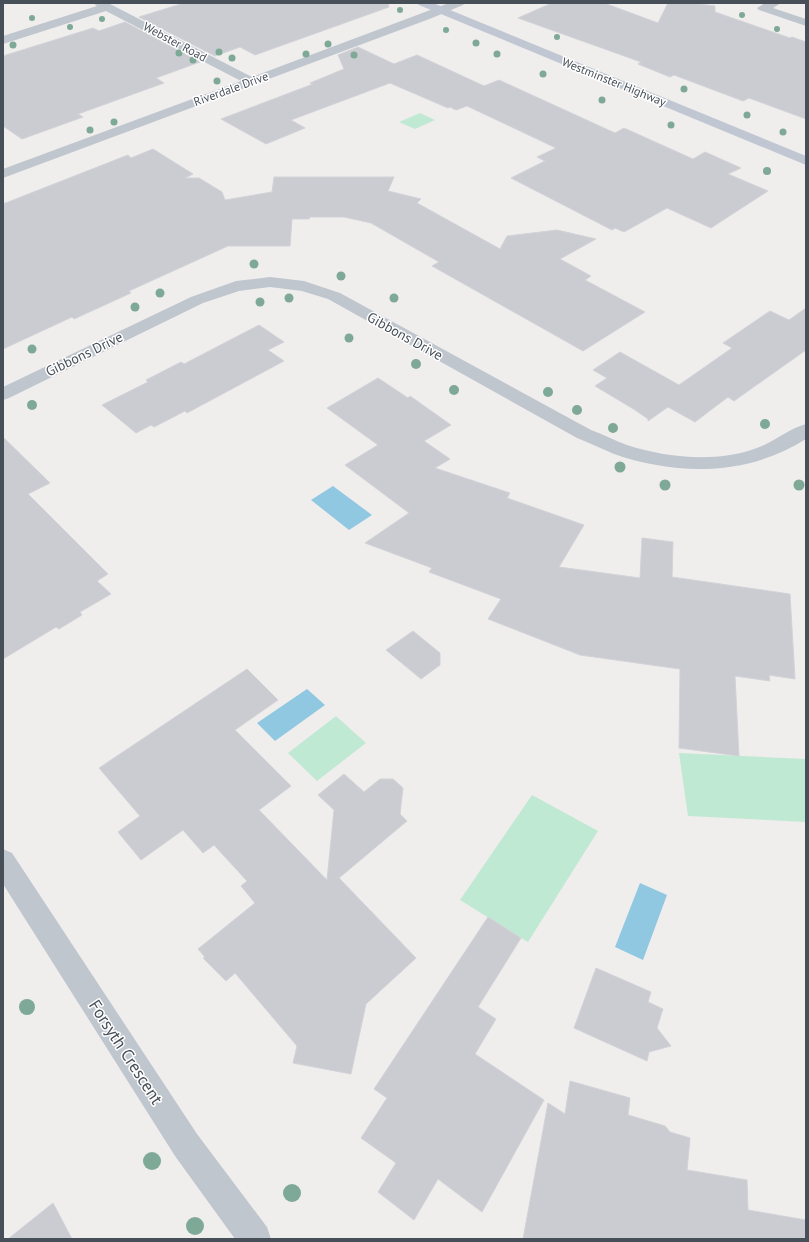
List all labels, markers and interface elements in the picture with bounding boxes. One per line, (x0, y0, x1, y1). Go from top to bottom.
street label: Webster Road (141, 19, 210, 65)
street label: Westminster Highway (560, 54, 669, 109)
street label: Riverdale Drive (191, 68, 270, 109)
street label: Gibbons Drive (364, 308, 446, 364)
street label: Gibbons Drive (42, 328, 126, 380)
street label: Forsyth Crescent (84, 996, 168, 1109)

